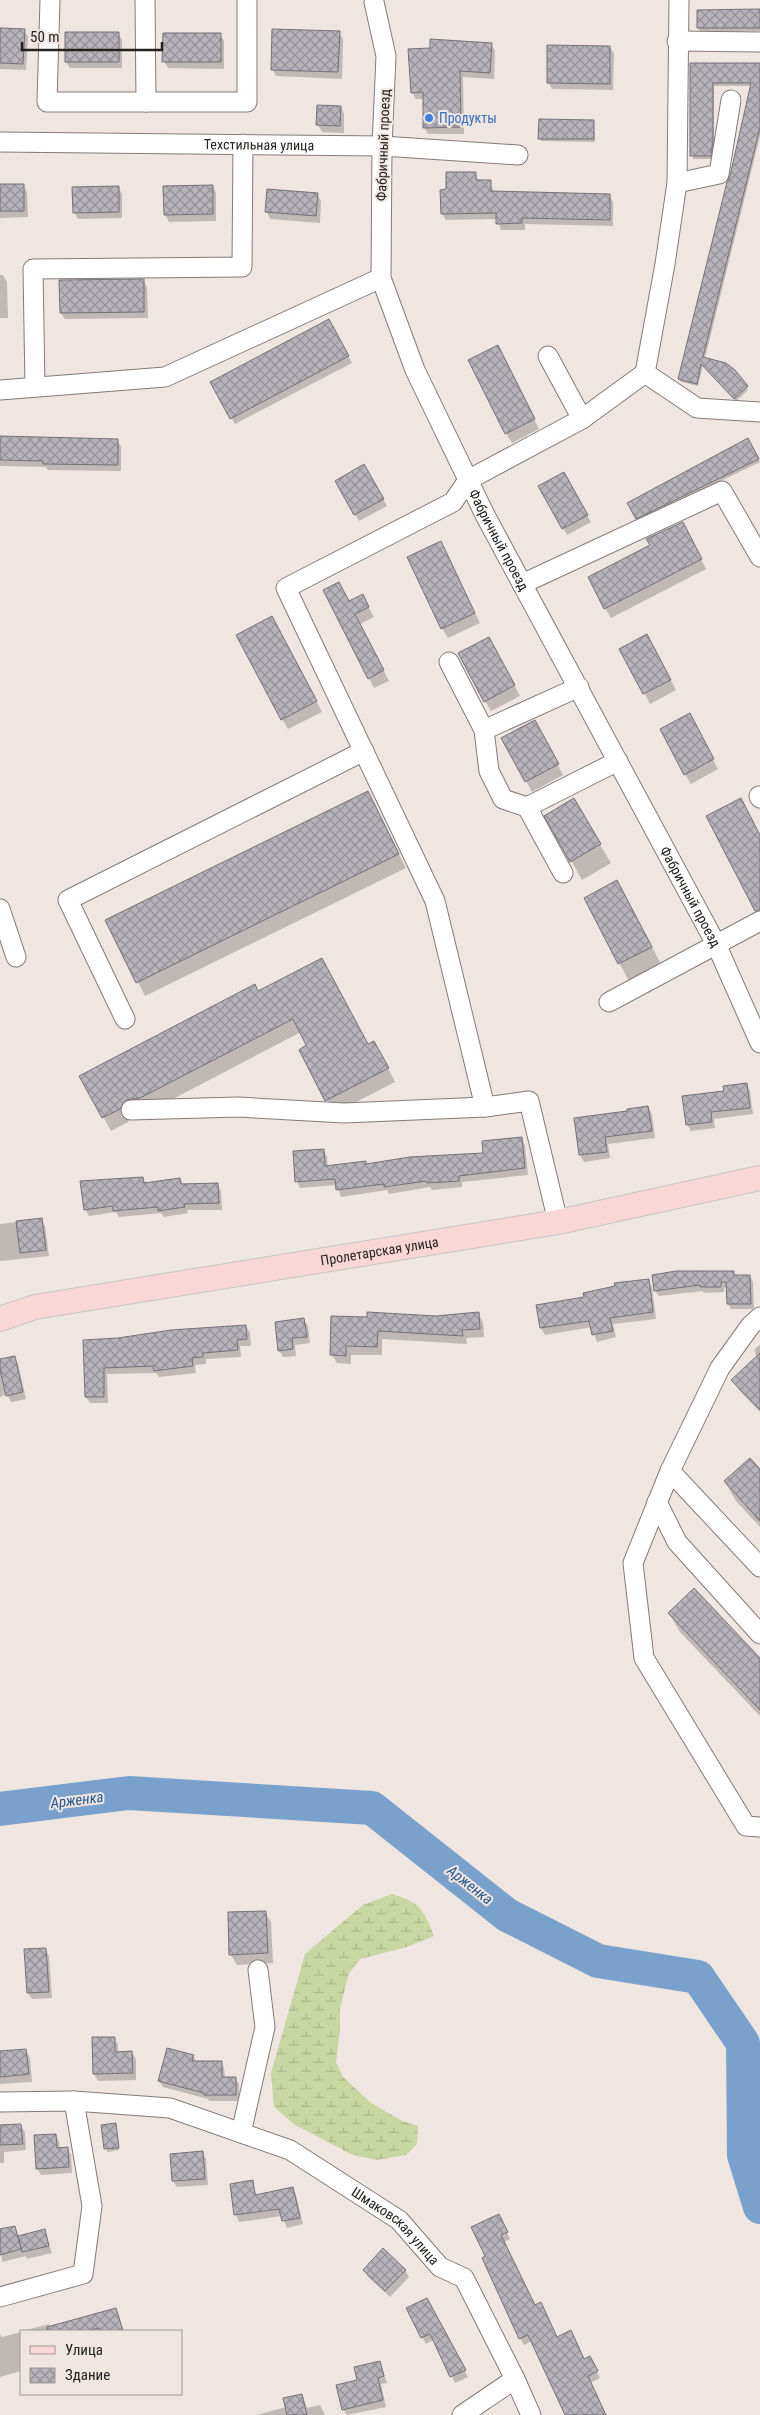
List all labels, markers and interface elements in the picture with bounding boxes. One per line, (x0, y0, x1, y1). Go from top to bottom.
scale bar (22, 20, 162, 52)
text: 50 m (30, 28, 60, 46)
street label: Фабричный проезд (373, 88, 393, 201)
place label: Продукты (439, 110, 497, 126)
marker: Продукты (423, 112, 435, 124)
street label: Техстильная улица (204, 136, 314, 153)
street label: Фабричный проезд (466, 487, 532, 594)
street label: Фабричный проезд (657, 844, 724, 950)
street label: Пролетарская улица (319, 1234, 440, 1268)
water label: Арженка (49, 1788, 104, 1812)
water label: Арженка (443, 1861, 496, 1908)
street label: Шмаковская улица (349, 2184, 442, 2268)
legend (20, 2330, 182, 2395)
text: Улица (65, 2341, 103, 2359)
text: Здание (65, 2366, 110, 2384)

